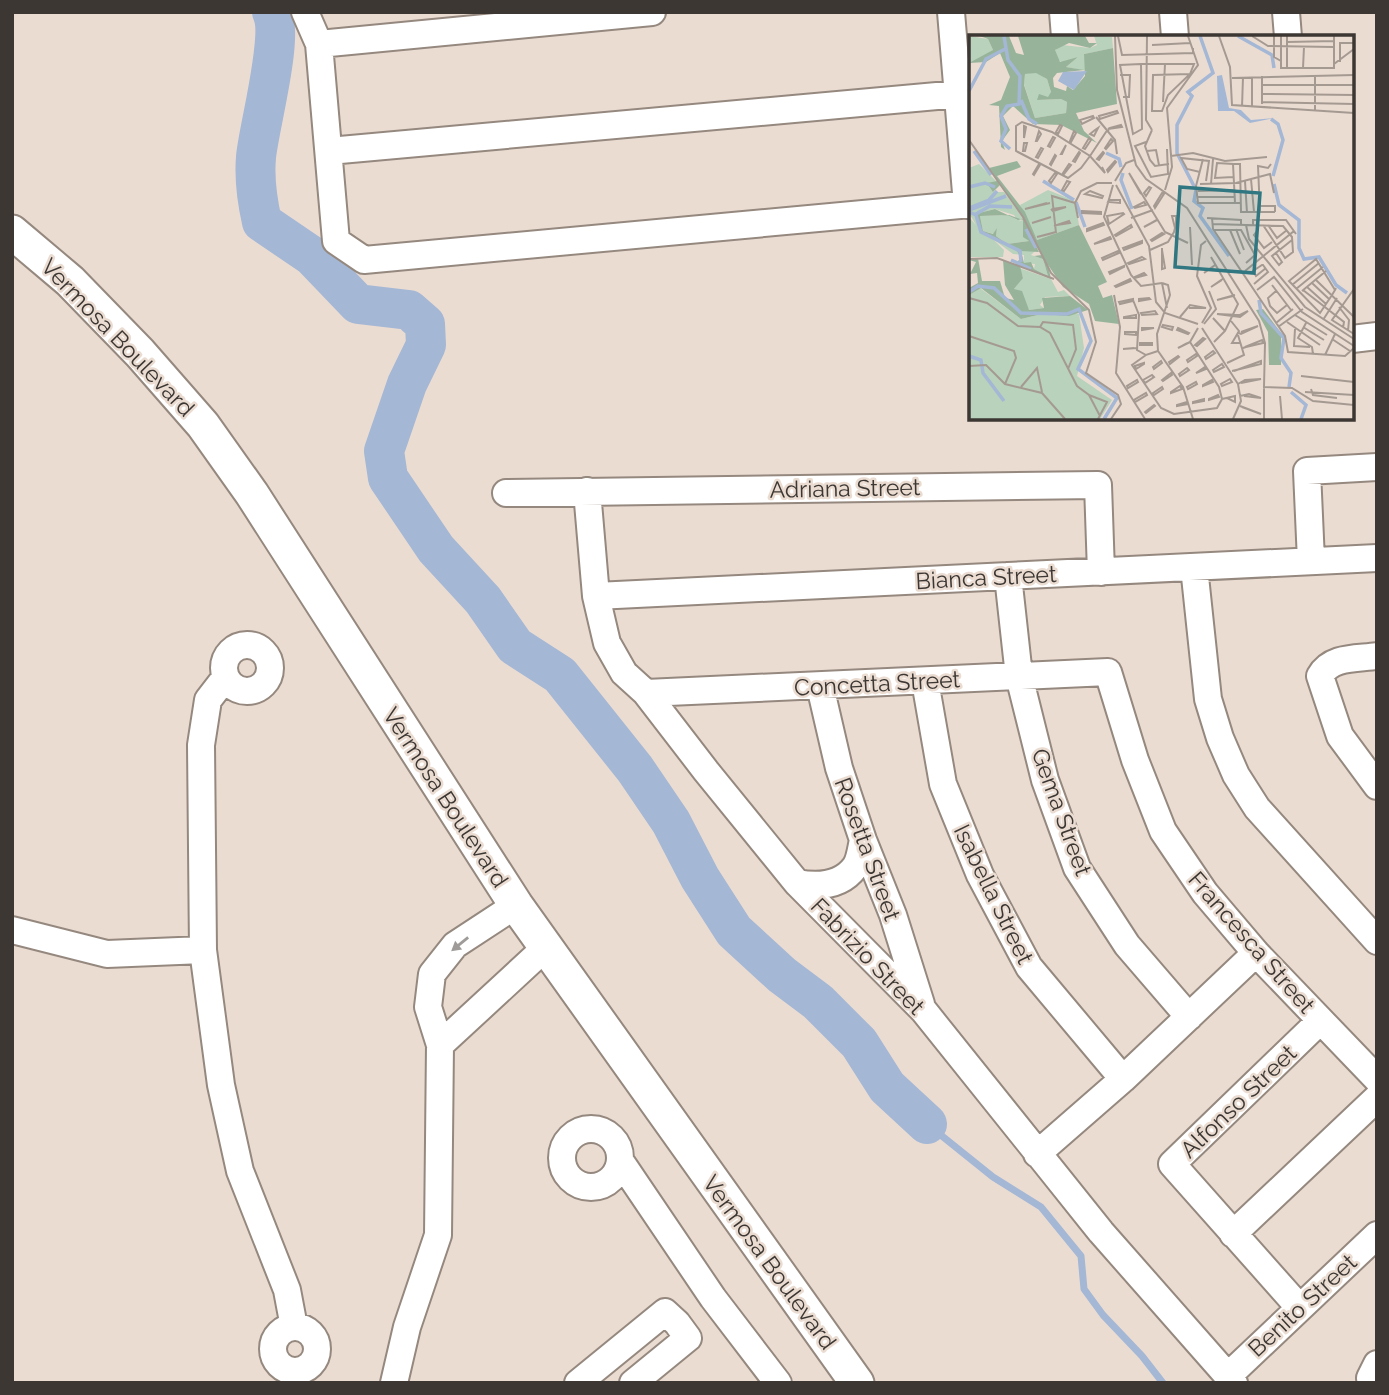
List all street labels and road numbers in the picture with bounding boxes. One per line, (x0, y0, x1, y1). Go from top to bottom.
street label: Vermosa Boulevard (36, 253, 200, 421)
street label: Adriana Street (769, 473, 921, 503)
street label: Bianca Street (915, 560, 1057, 594)
street label: Concetta Street (793, 665, 961, 701)
street label: Vermosa Boulevard (378, 702, 514, 892)
street label: Gema Street (1027, 745, 1098, 880)
street label: Rosetta Street (830, 774, 907, 925)
street label: Isabella Street (949, 820, 1039, 968)
street label: Francesca Street (1183, 866, 1321, 1018)
street label: Fabrizio Street (806, 892, 931, 1020)
street label: Alfonso Street (1174, 1039, 1302, 1163)
street label: Vermosa Boulevard (698, 1170, 842, 1354)
street label: Benito Street (1242, 1248, 1362, 1362)

